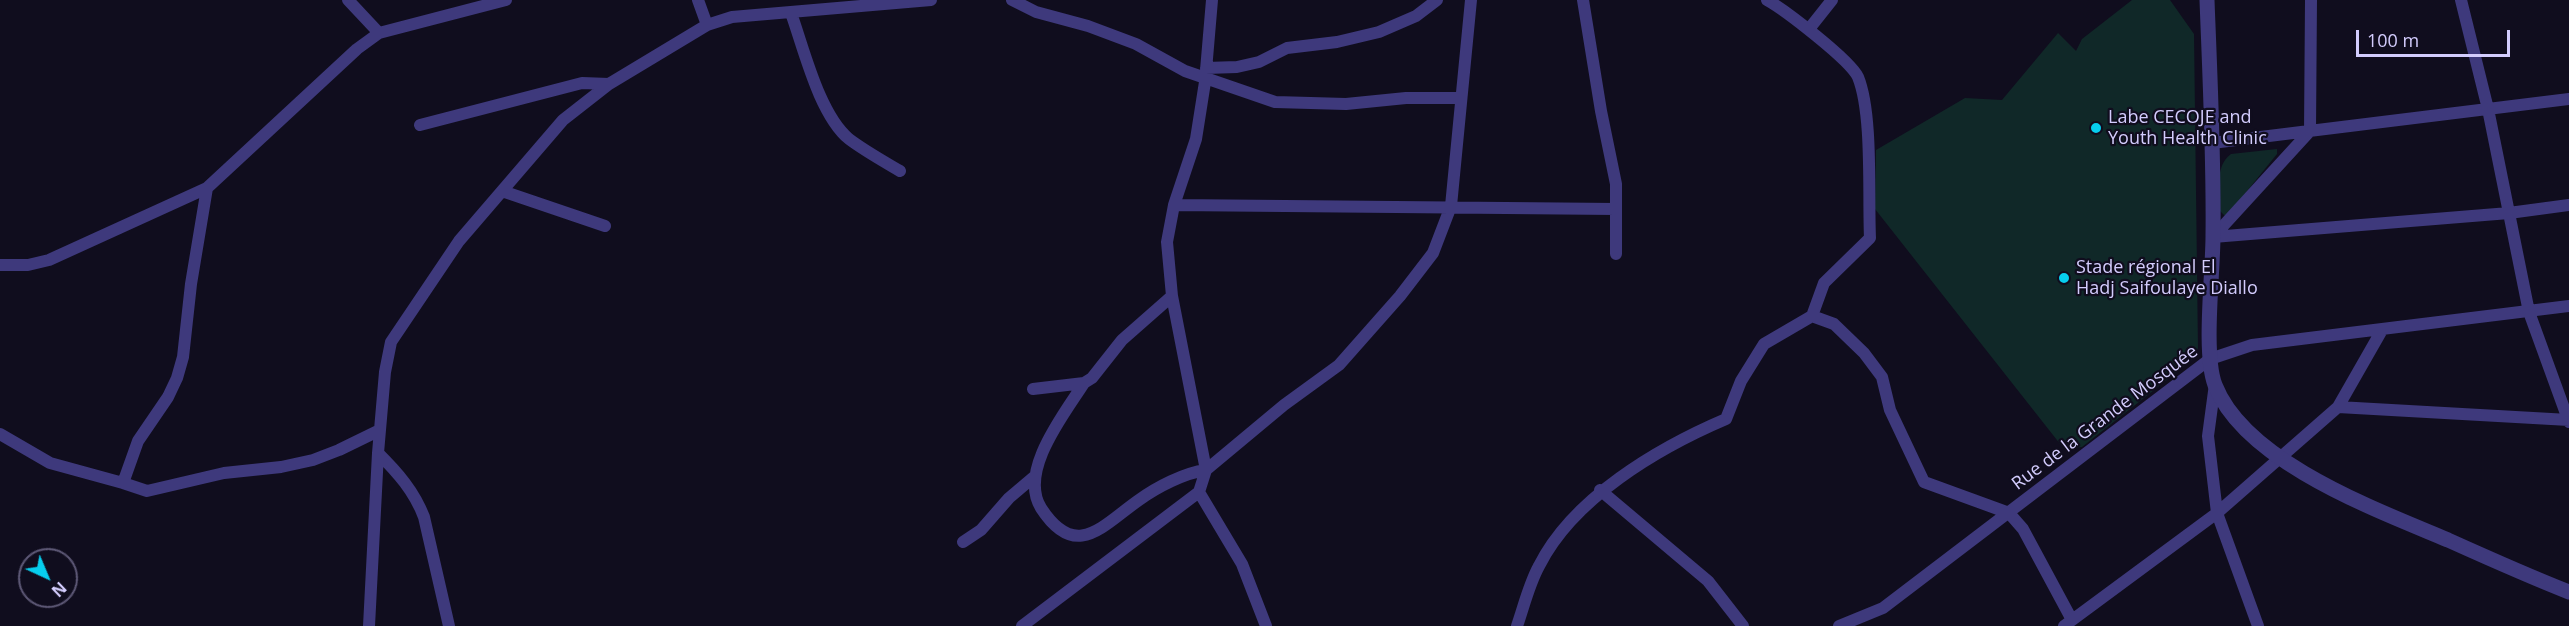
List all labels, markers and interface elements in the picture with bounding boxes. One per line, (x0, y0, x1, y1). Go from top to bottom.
scale bar (2359, 18, 2514, 56)
text: 100 m (2367, 28, 2419, 52)
place label: Labe CECOJE and Youth Health Clinic (2108, 107, 2267, 150)
marker: Labe CECOJE and Youth Health Clinic (2089, 121, 2103, 135)
place label: Stade régional El Hadj Saifoulaye Diallo (2076, 257, 2258, 300)
marker: Stade régional El Hadj Saifoulaye Diallo (2057, 271, 2071, 285)
street label: Rue de la Grande Mosquée (2008, 341, 2202, 495)
north arrow (18, 548, 78, 608)
text: N (47, 577, 71, 602)

